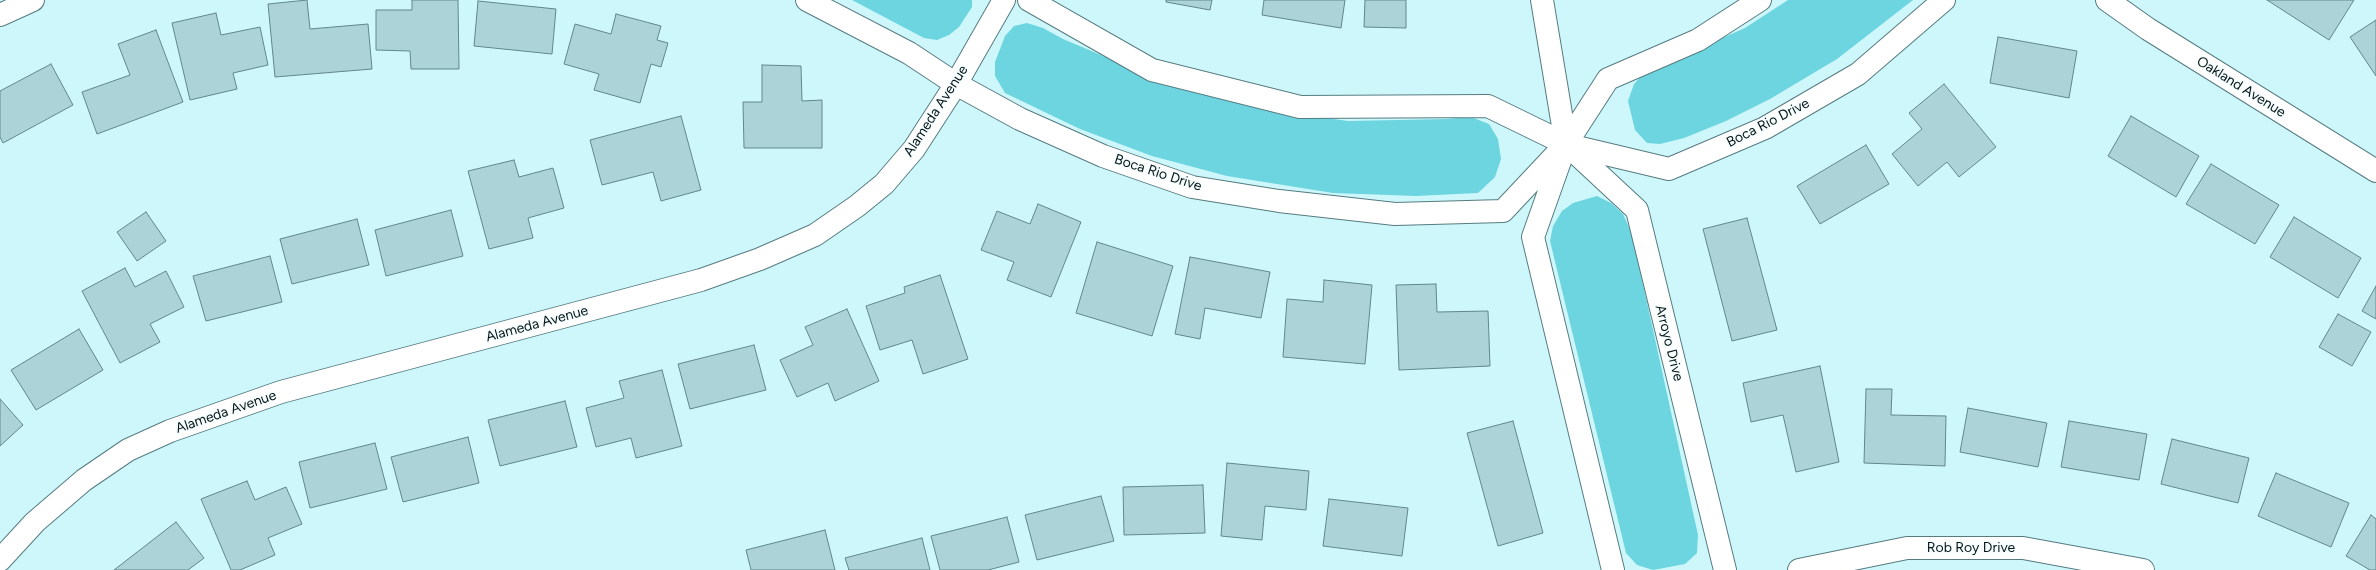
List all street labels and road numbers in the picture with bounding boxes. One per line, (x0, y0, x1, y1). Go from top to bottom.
street label: Oakland Avenue (2193, 53, 2289, 121)
street label: Alameda Avenue (900, 62, 972, 160)
street label: Boca Rio Drive (1724, 95, 1812, 151)
street label: Boca Rio Drive (1112, 151, 1204, 195)
street label: Alameda Avenue (484, 302, 590, 346)
street label: Arroyo Drive (1651, 303, 1687, 383)
street label: Alameda Avenue (173, 387, 279, 437)
street label: Rob Roy Drive (1927, 540, 2015, 556)

